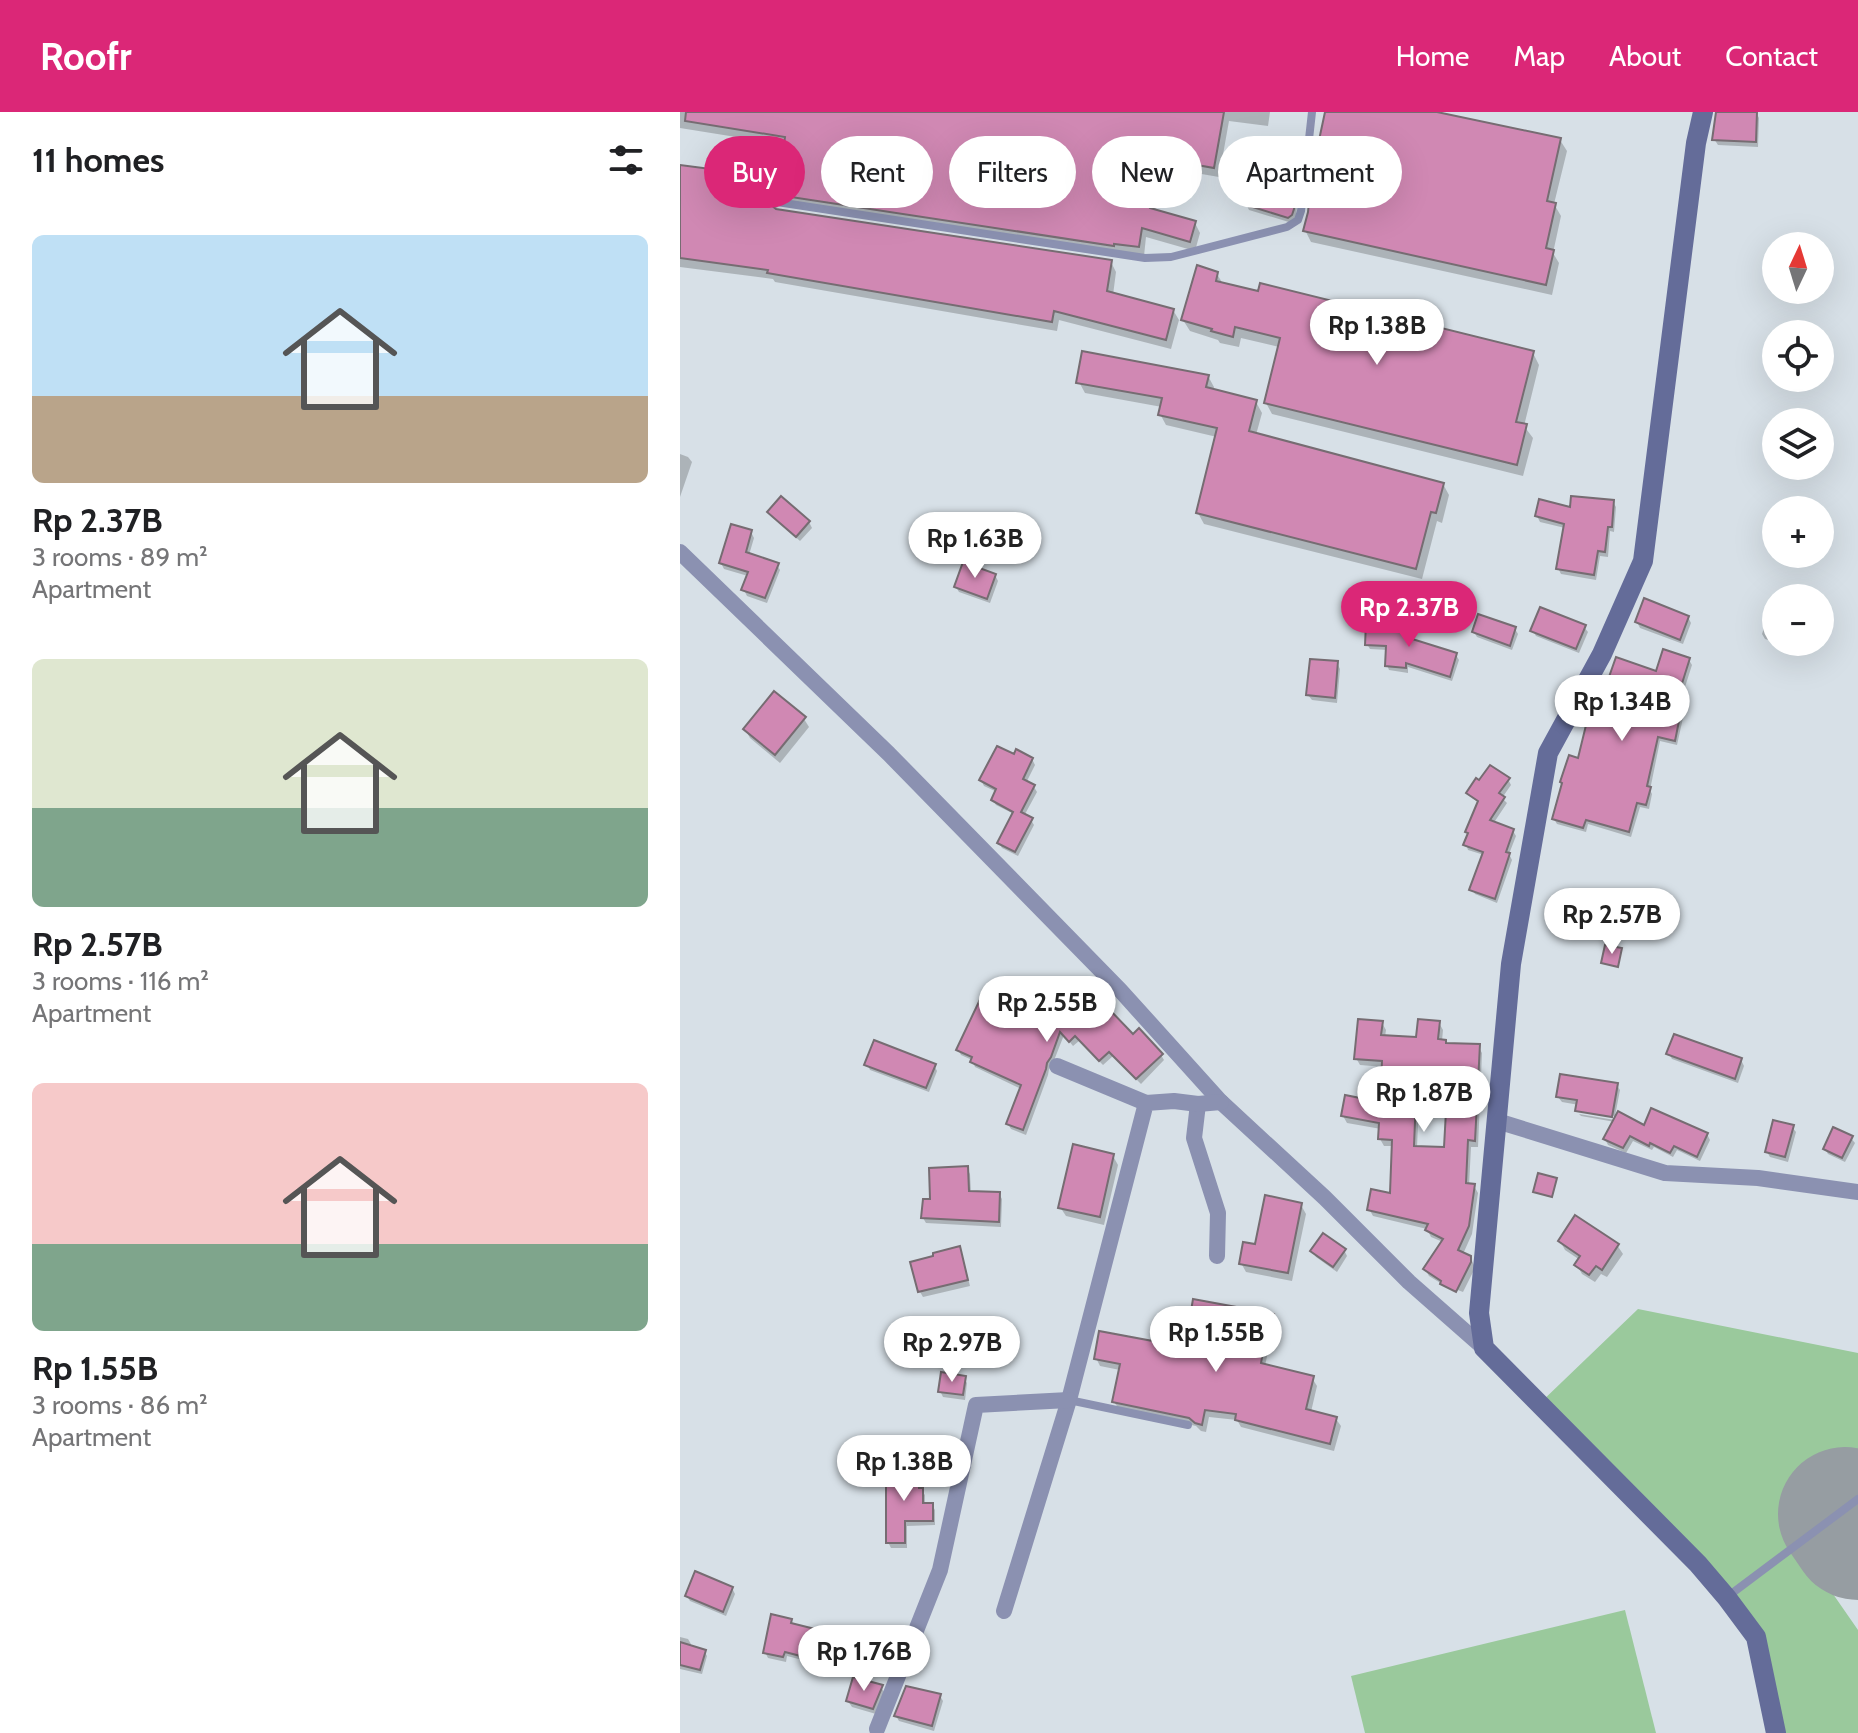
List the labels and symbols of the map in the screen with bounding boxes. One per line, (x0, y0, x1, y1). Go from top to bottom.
north arrow (1762, 232, 1834, 304)
pin: Rp 1.38B (1294, 299, 1460, 367)
pin: Rp 1.63B (892, 512, 1058, 580)
pin: Rp 2.37B (1326, 581, 1492, 649)
pin: Rp 1.34B (1539, 675, 1705, 743)
pin: Rp 2.57B (1529, 888, 1695, 956)
pin: Rp 2.55B (964, 976, 1130, 1044)
pin: Rp 1.87B (1341, 1066, 1507, 1134)
pin: Rp 1.55B (1133, 1306, 1299, 1374)
pin: Rp 2.97B (869, 1316, 1035, 1384)
pin: Rp 1.38B (821, 1435, 987, 1503)
pin: Rp 1.76B (781, 1625, 947, 1693)

